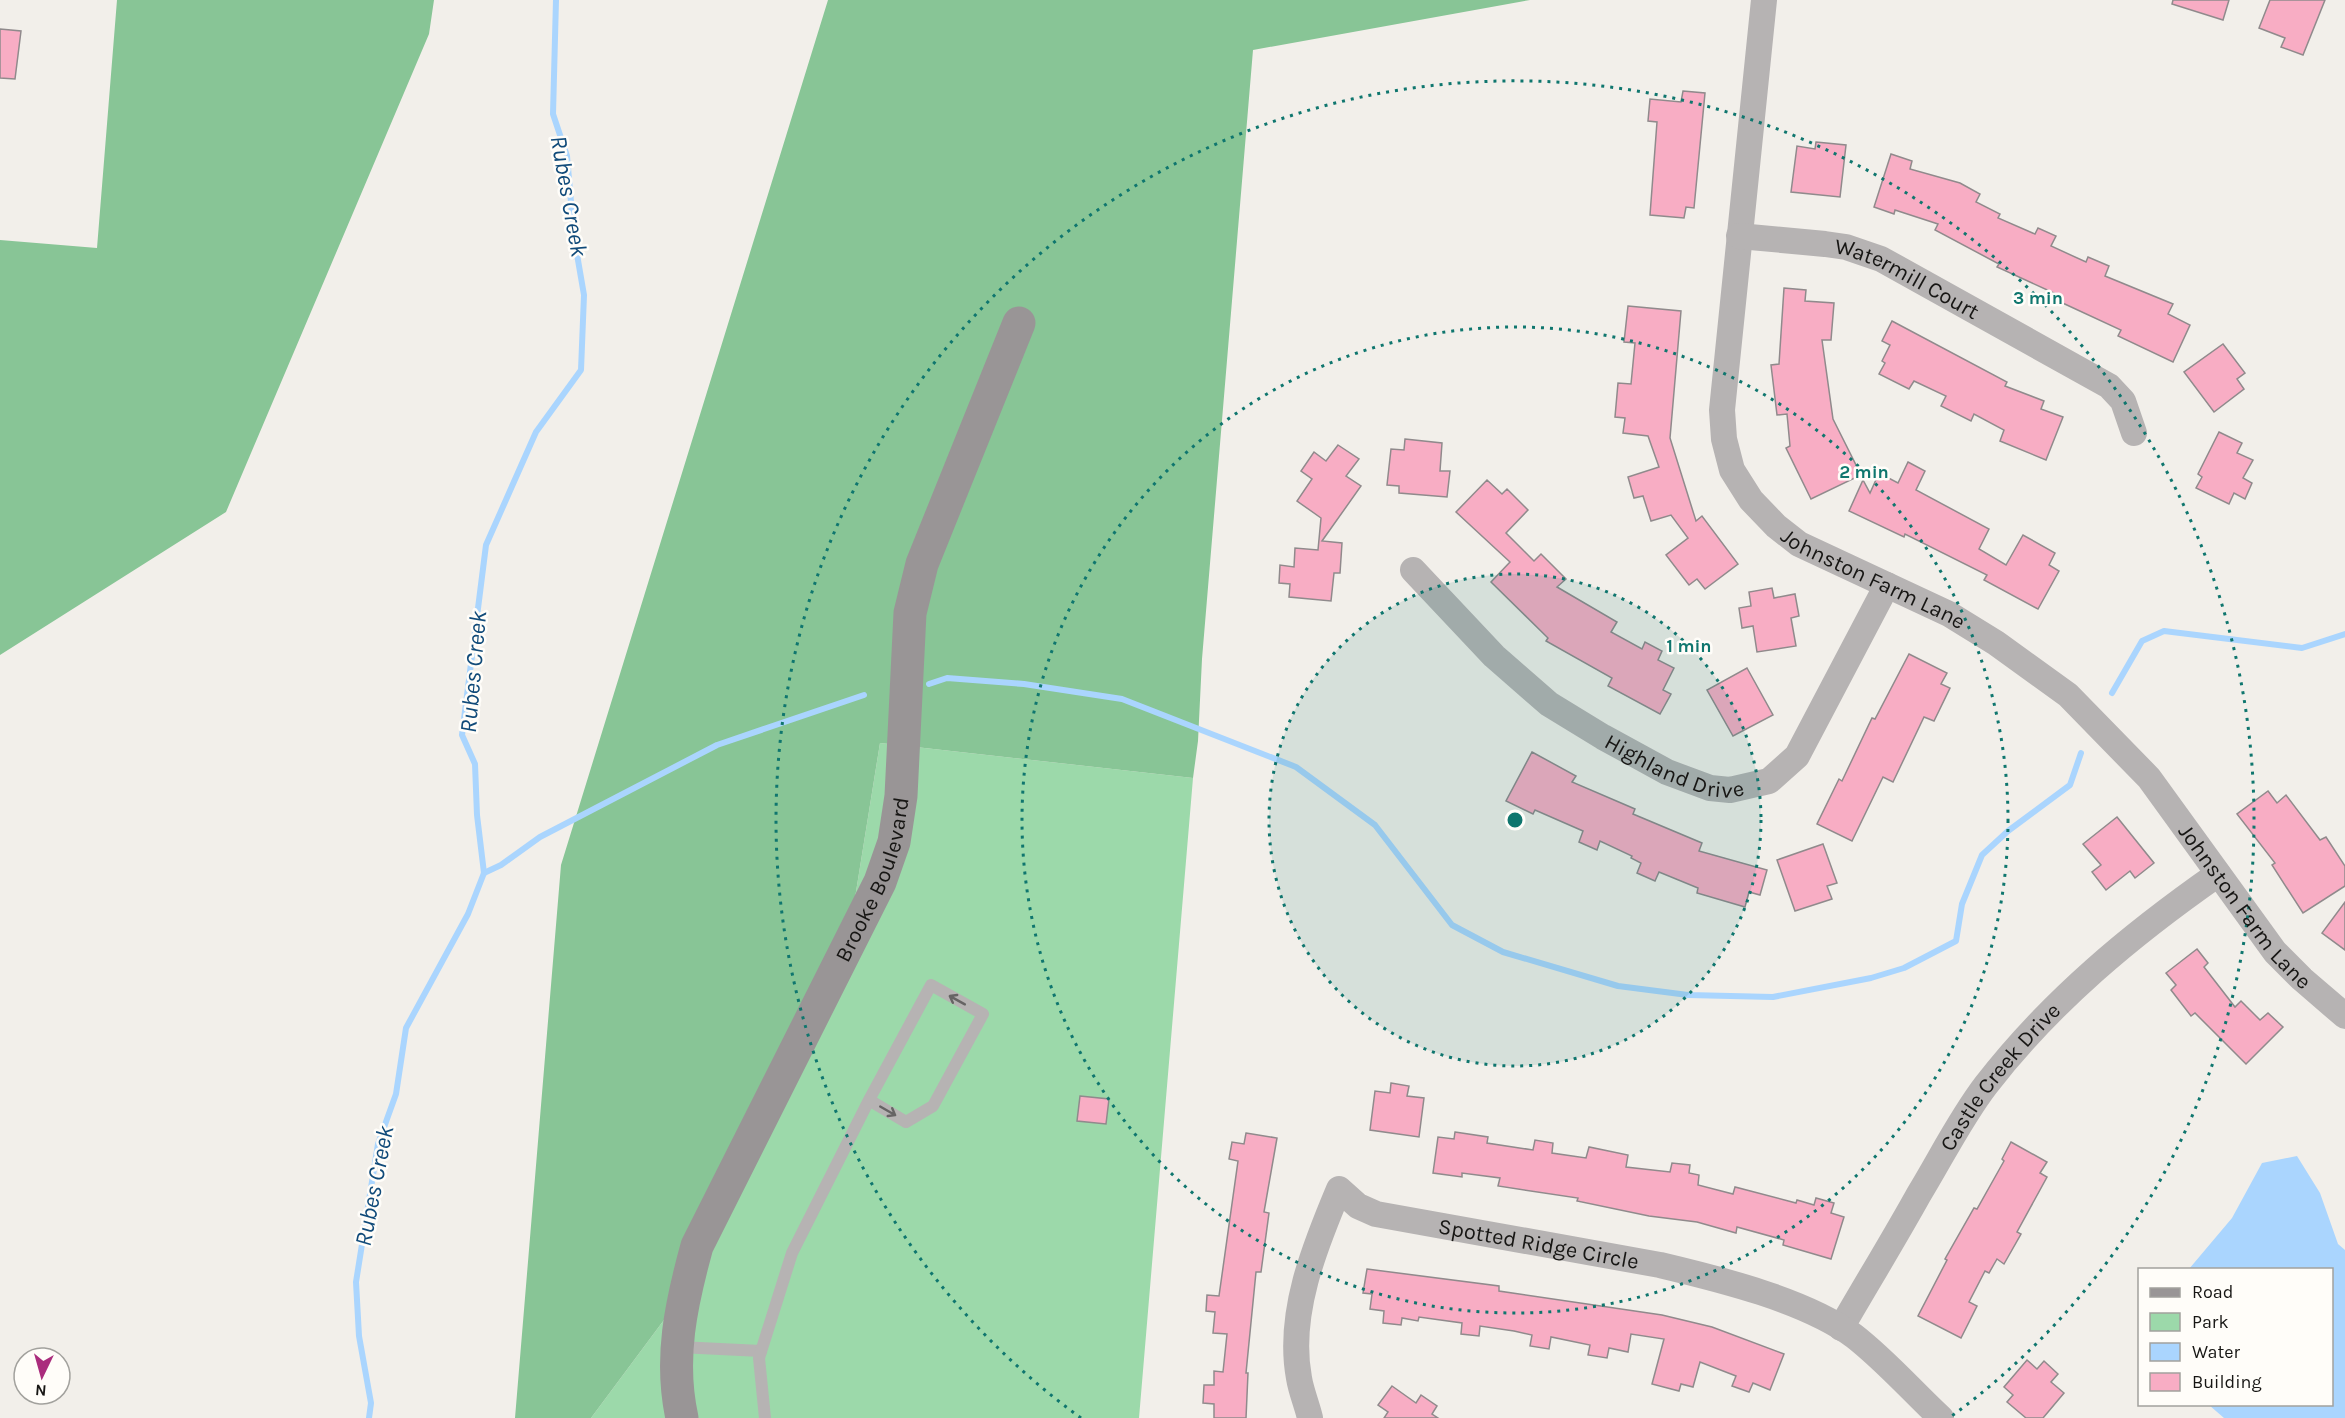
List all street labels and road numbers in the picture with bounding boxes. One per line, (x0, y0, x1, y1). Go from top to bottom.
street label: Watermill Court (1833, 234, 1984, 325)
street label: Johnston Farm Lane (1775, 523, 1970, 635)
street label: Highland Drive (1600, 729, 1747, 804)
street label: Brooke Boulevard (830, 795, 915, 967)
street label: Johnston Farm Lane (2173, 819, 2316, 995)
street label: Castle Creek Drive (1935, 998, 2066, 1156)
street label: Spotted Ridge Circle (1436, 1213, 1641, 1275)

